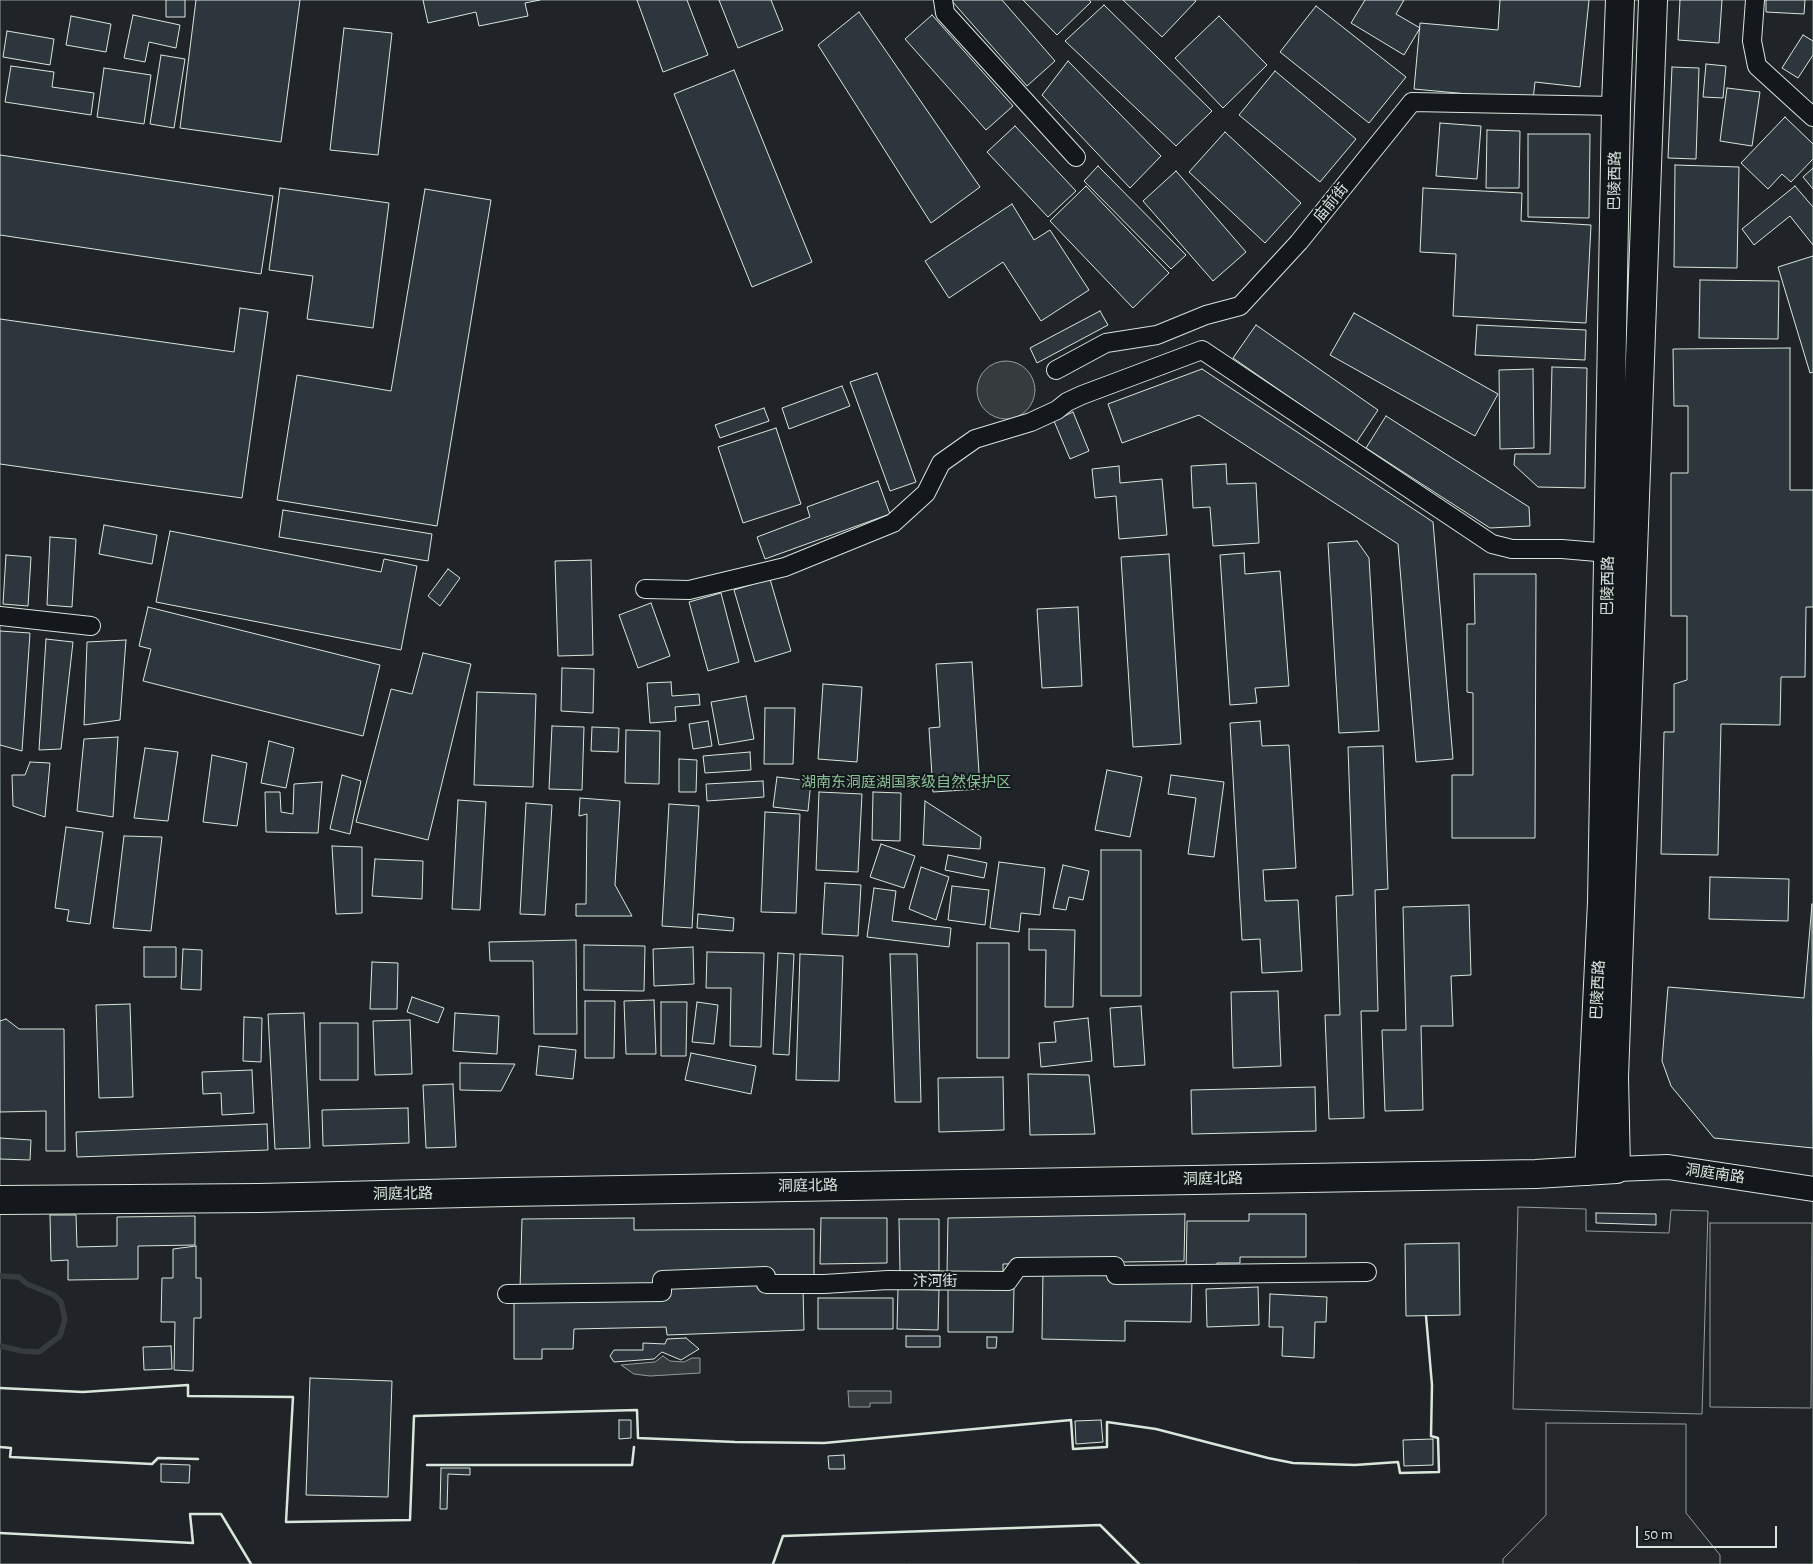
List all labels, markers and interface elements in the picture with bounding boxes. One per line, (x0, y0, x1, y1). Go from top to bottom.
street label: 巴陵西路 (1605, 151, 1625, 211)
street label: 庙前街 (1310, 180, 1352, 226)
street label: 巴陵西路 (1598, 556, 1618, 616)
park label: 湖南东洞庭湖国家级自然保护区 (801, 773, 1011, 791)
street label: 巴陵西路 (1587, 960, 1609, 1020)
street label: 洞庭南路 (1684, 1161, 1746, 1187)
street label: 洞庭北路 (1183, 1169, 1243, 1189)
street label: 洞庭北路 (778, 1176, 838, 1196)
street label: 洞庭北路 (373, 1184, 433, 1204)
street label: 汴河街 (913, 1272, 957, 1290)
scale bar (1638, 1516, 1779, 1548)
text: 50 m (1644, 1527, 1673, 1542)

